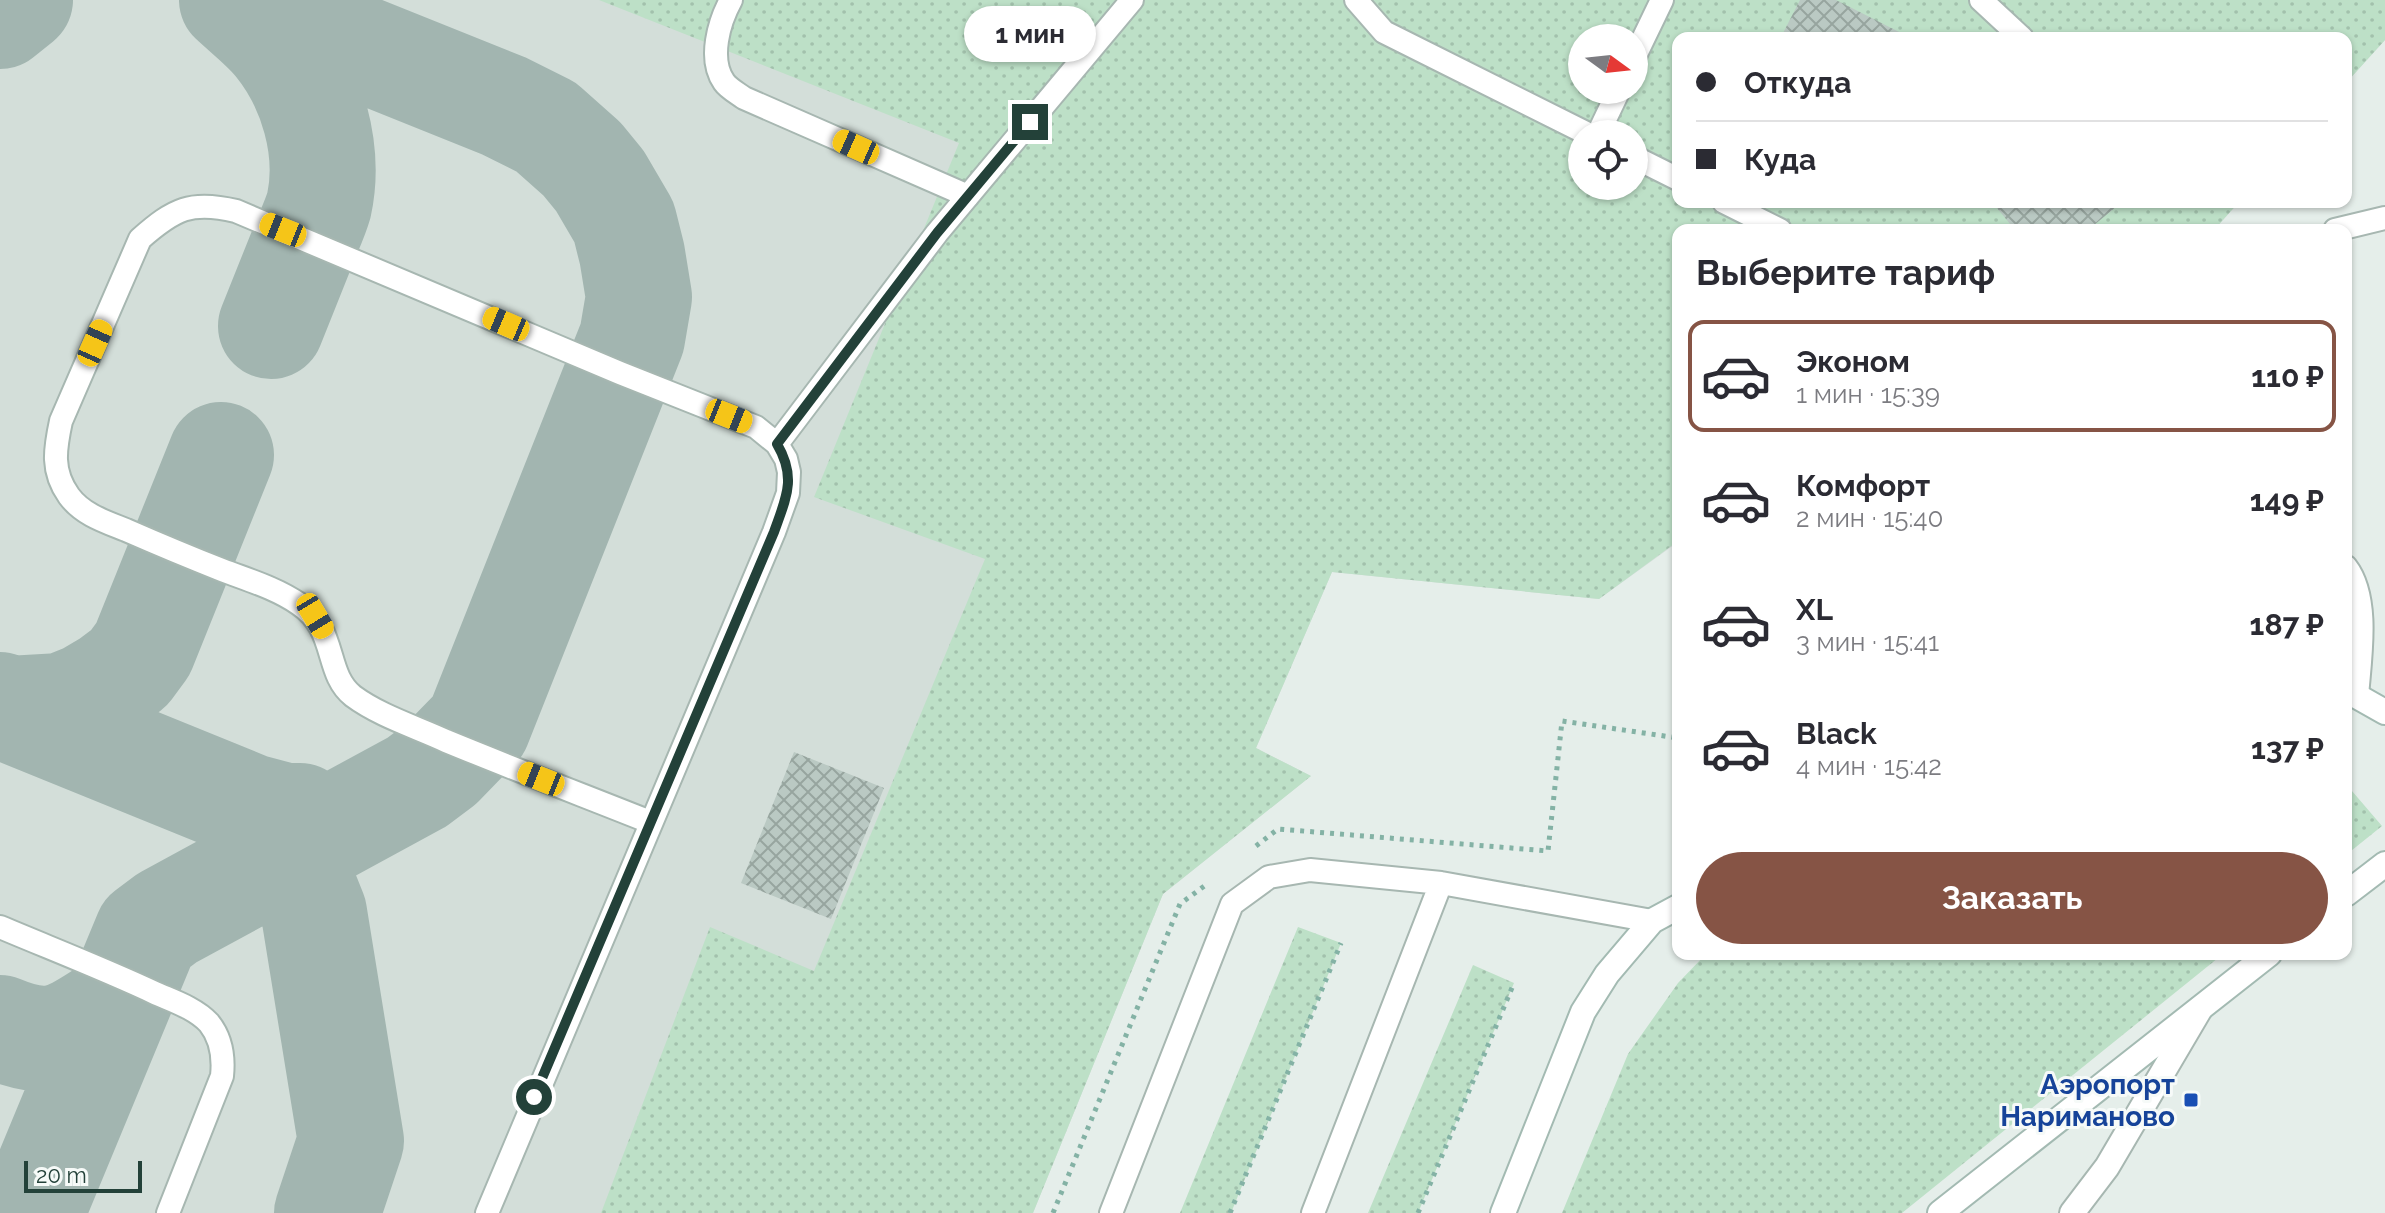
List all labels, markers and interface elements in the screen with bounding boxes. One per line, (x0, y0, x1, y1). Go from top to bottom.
callout: 1 мин (964, 6, 1096, 62)
text: 1 мин (995, 19, 1065, 49)
north arrow (1568, 24, 1648, 104)
map controls (1568, 24, 1648, 200)
text: Откуда (1744, 65, 1851, 100)
route end (1012, 104, 1048, 140)
button: locate (1568, 120, 1648, 200)
car (829, 126, 883, 168)
text: Куда (1744, 142, 1816, 177)
car (256, 210, 310, 250)
text: Выберите тариф (1696, 251, 1995, 293)
car (479, 304, 533, 344)
car (74, 316, 116, 370)
icon: car (1700, 340, 1772, 412)
text: Эконом (1796, 344, 1910, 379)
text: 110 ₽ (2251, 359, 2324, 394)
text: 1 мин · 15:39 (1796, 379, 1940, 409)
car (702, 396, 756, 436)
icon: car (1700, 464, 1772, 536)
text: Комфорт (1796, 468, 1930, 503)
text: 149 ₽ (2250, 483, 2324, 518)
text: 2 мин · 15:40 (1796, 503, 1943, 533)
icon: car (1700, 588, 1772, 660)
car (292, 589, 338, 643)
text: XL (1796, 592, 1833, 627)
text: 187 ₽ (2250, 607, 2324, 642)
text: 3 мин · 15:41 (1796, 627, 1939, 657)
icon: car (1700, 712, 1772, 784)
text: Black (1796, 716, 1877, 751)
text: 137 ₽ (2251, 731, 2324, 766)
text: 4 мин · 15:42 (1796, 751, 1942, 781)
car (514, 759, 568, 799)
button: Заказать (1696, 852, 2328, 944)
place label: Аэропорт Нариманово (2000, 1068, 2175, 1133)
route start (516, 1079, 552, 1115)
marker: Аэропорт Нариманово (2182, 1091, 2200, 1109)
scale bar (24, 1157, 142, 1193)
text: 20 m (36, 1162, 87, 1188)

